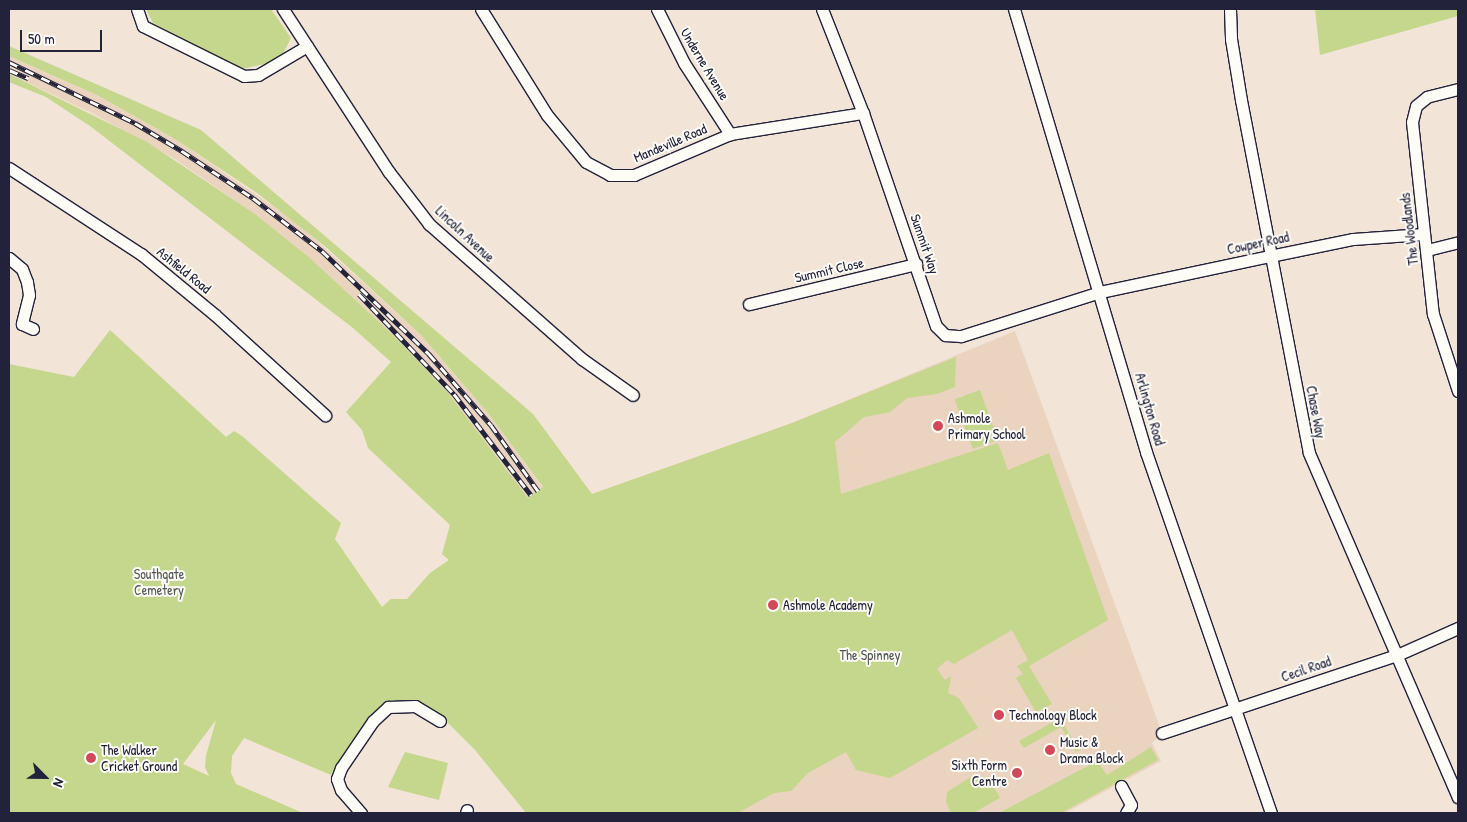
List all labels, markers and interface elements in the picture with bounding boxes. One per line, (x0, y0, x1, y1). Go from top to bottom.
scale bar (22, 20, 105, 52)
street label: Underne Avenue (677, 25, 733, 103)
text: 50 m (28, 28, 55, 49)
street label: Mandeville Road (631, 120, 709, 166)
street label: The Woodlands (1396, 192, 1422, 266)
street label: Lincoln Avenue (432, 202, 498, 266)
street label: Summit Way (907, 212, 943, 276)
street label: Cowper Road (1225, 228, 1291, 258)
street label: Ashfield Road (154, 243, 214, 297)
street label: Summit Close (793, 254, 865, 286)
street label: Arlington Road (1132, 371, 1168, 447)
street label: Chase Way (1303, 384, 1329, 440)
place label: Ashmole Primary School (948, 410, 1026, 442)
marker: Ashmole Primary School (932, 420, 944, 432)
park label: Southgate Cemetery (134, 566, 184, 598)
place label: Ashmole Academy (783, 597, 873, 613)
marker: Ashmole Academy (767, 599, 779, 611)
park label: The Spinney (840, 647, 900, 663)
street label: Cecil Road (1279, 653, 1333, 685)
place label: Technology Block (1009, 707, 1097, 723)
marker: Technology Block (993, 709, 1005, 721)
place label: Music & Drama Block (1060, 734, 1123, 766)
place label: The Walker Cricket Ground (101, 742, 177, 774)
marker: Music & Drama Block (1044, 744, 1056, 756)
north arrow (20, 752, 70, 802)
marker: The Walker Cricket Ground (85, 752, 97, 764)
place label: Sixth Form Centre (951, 757, 1007, 790)
marker: Sixth Form Centre (1011, 767, 1023, 779)
text: N (49, 776, 69, 790)

